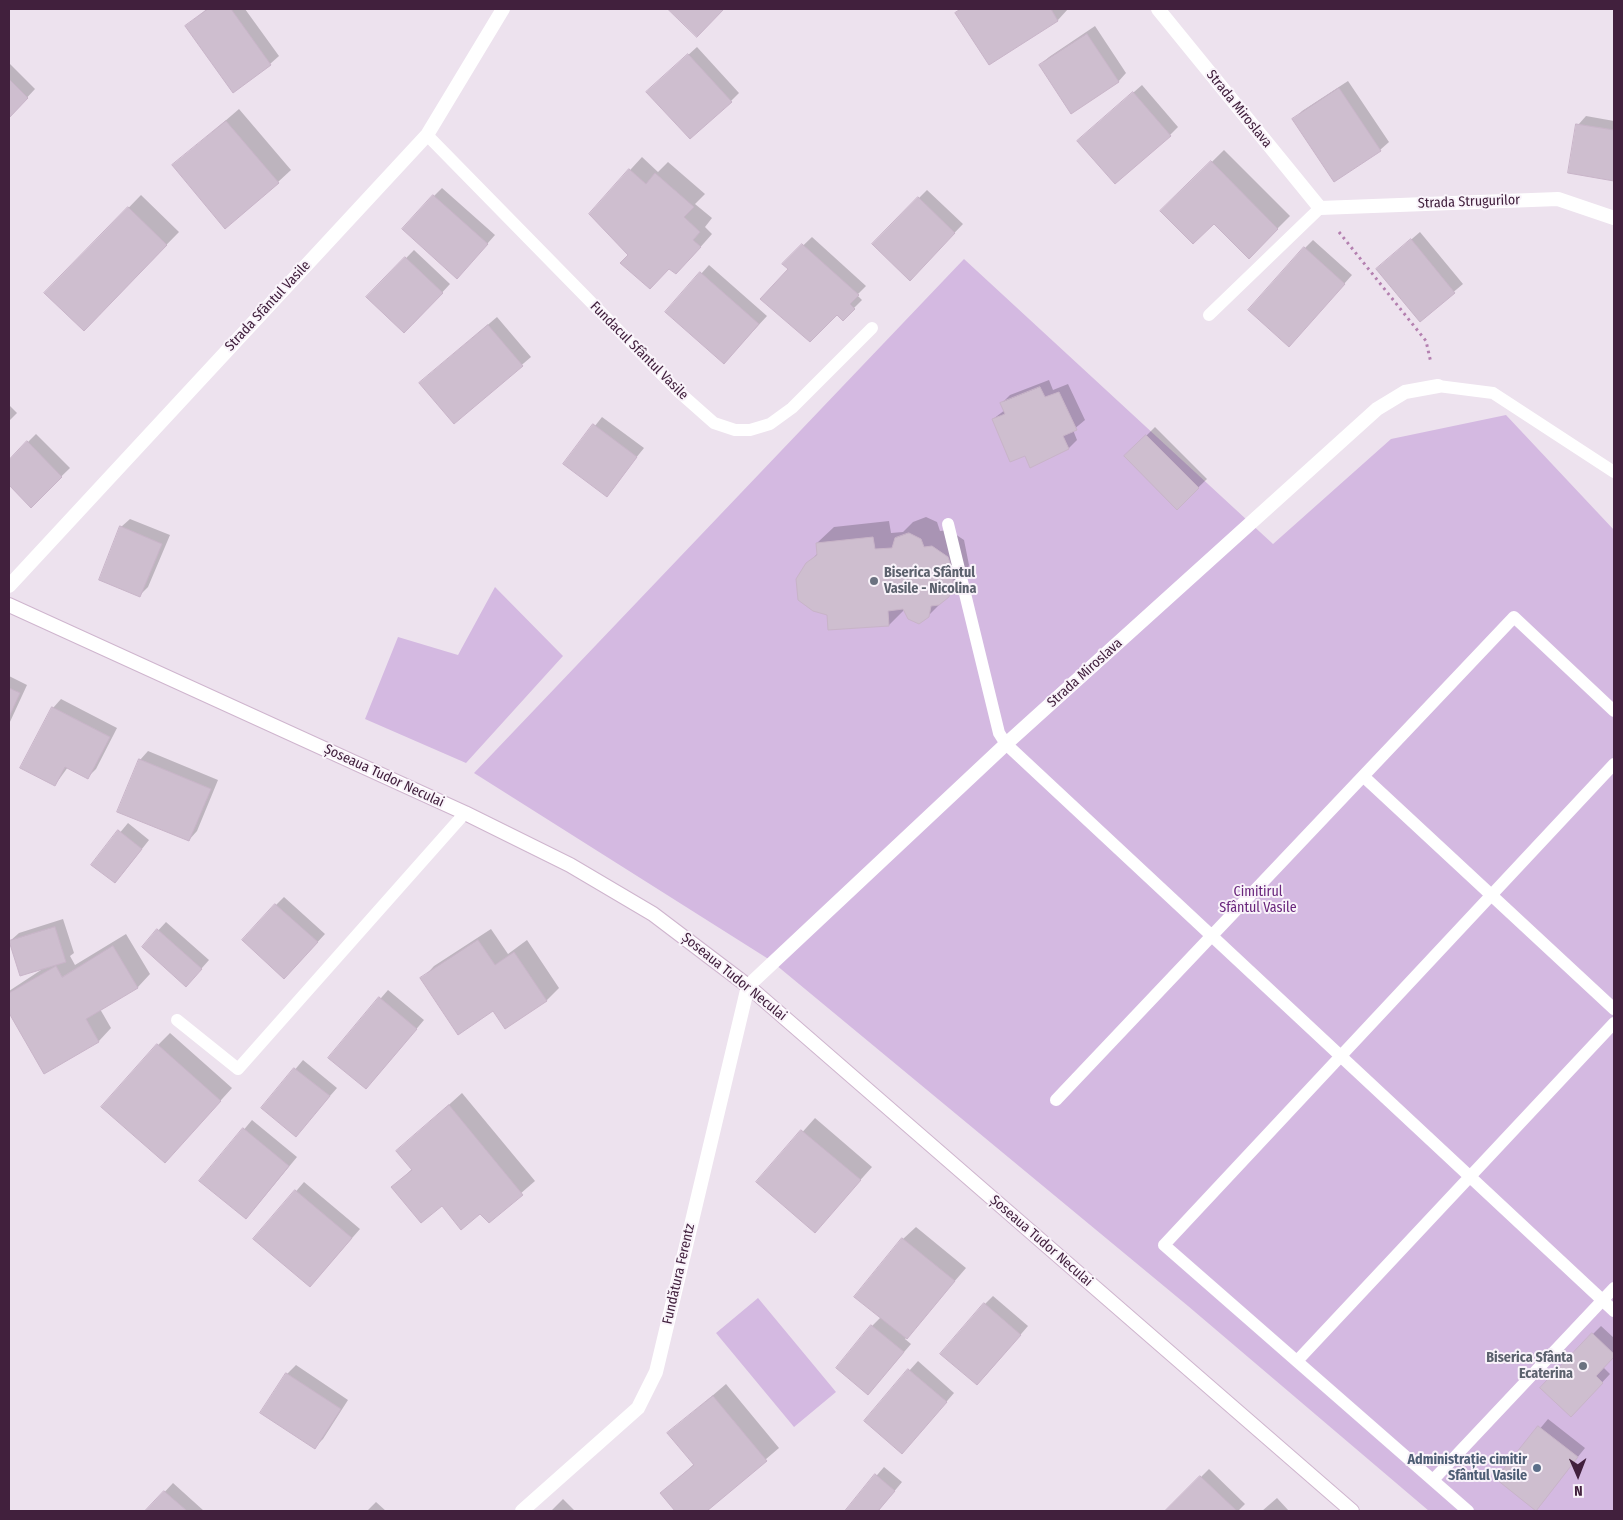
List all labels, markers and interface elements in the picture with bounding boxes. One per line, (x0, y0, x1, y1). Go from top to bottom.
street label: Strada Miroslava (1203, 67, 1275, 151)
street label: Strada Strugurilor (1418, 192, 1520, 212)
street label: Strada Sfântul Vasile (222, 257, 314, 355)
street label: Fundacul Sfântul Vasile (586, 298, 692, 404)
place label: Biserica Sfântul Vasile - Nicolina (884, 565, 976, 598)
marker: Biserica Sfântul Vasile - Nicolina (868, 575, 880, 587)
street label: Strada Miroslava (1044, 635, 1126, 711)
street label: Șoseaua Tudor Neculai (321, 741, 447, 811)
park label: Cimitirul Sfântul Vasile (1219, 884, 1297, 916)
street label: Șoseaua Tudor Neculai (678, 929, 790, 1025)
street label: Șoseaua Tudor Neculai (986, 1192, 1096, 1290)
street label: Fundătura Ferentz (659, 1222, 699, 1326)
place label: Biserica Sfânta Ecaterina (1486, 1350, 1573, 1382)
marker: Biserica Sfânta Ecaterina (1577, 1360, 1589, 1372)
north arrow (1553, 1450, 1603, 1500)
place label: Administrație cimitir Sfântul Vasile (1407, 1452, 1527, 1484)
marker: Administrație cimitir Sfântul Vasile (1531, 1462, 1543, 1474)
text: N (1574, 1482, 1583, 1499)

